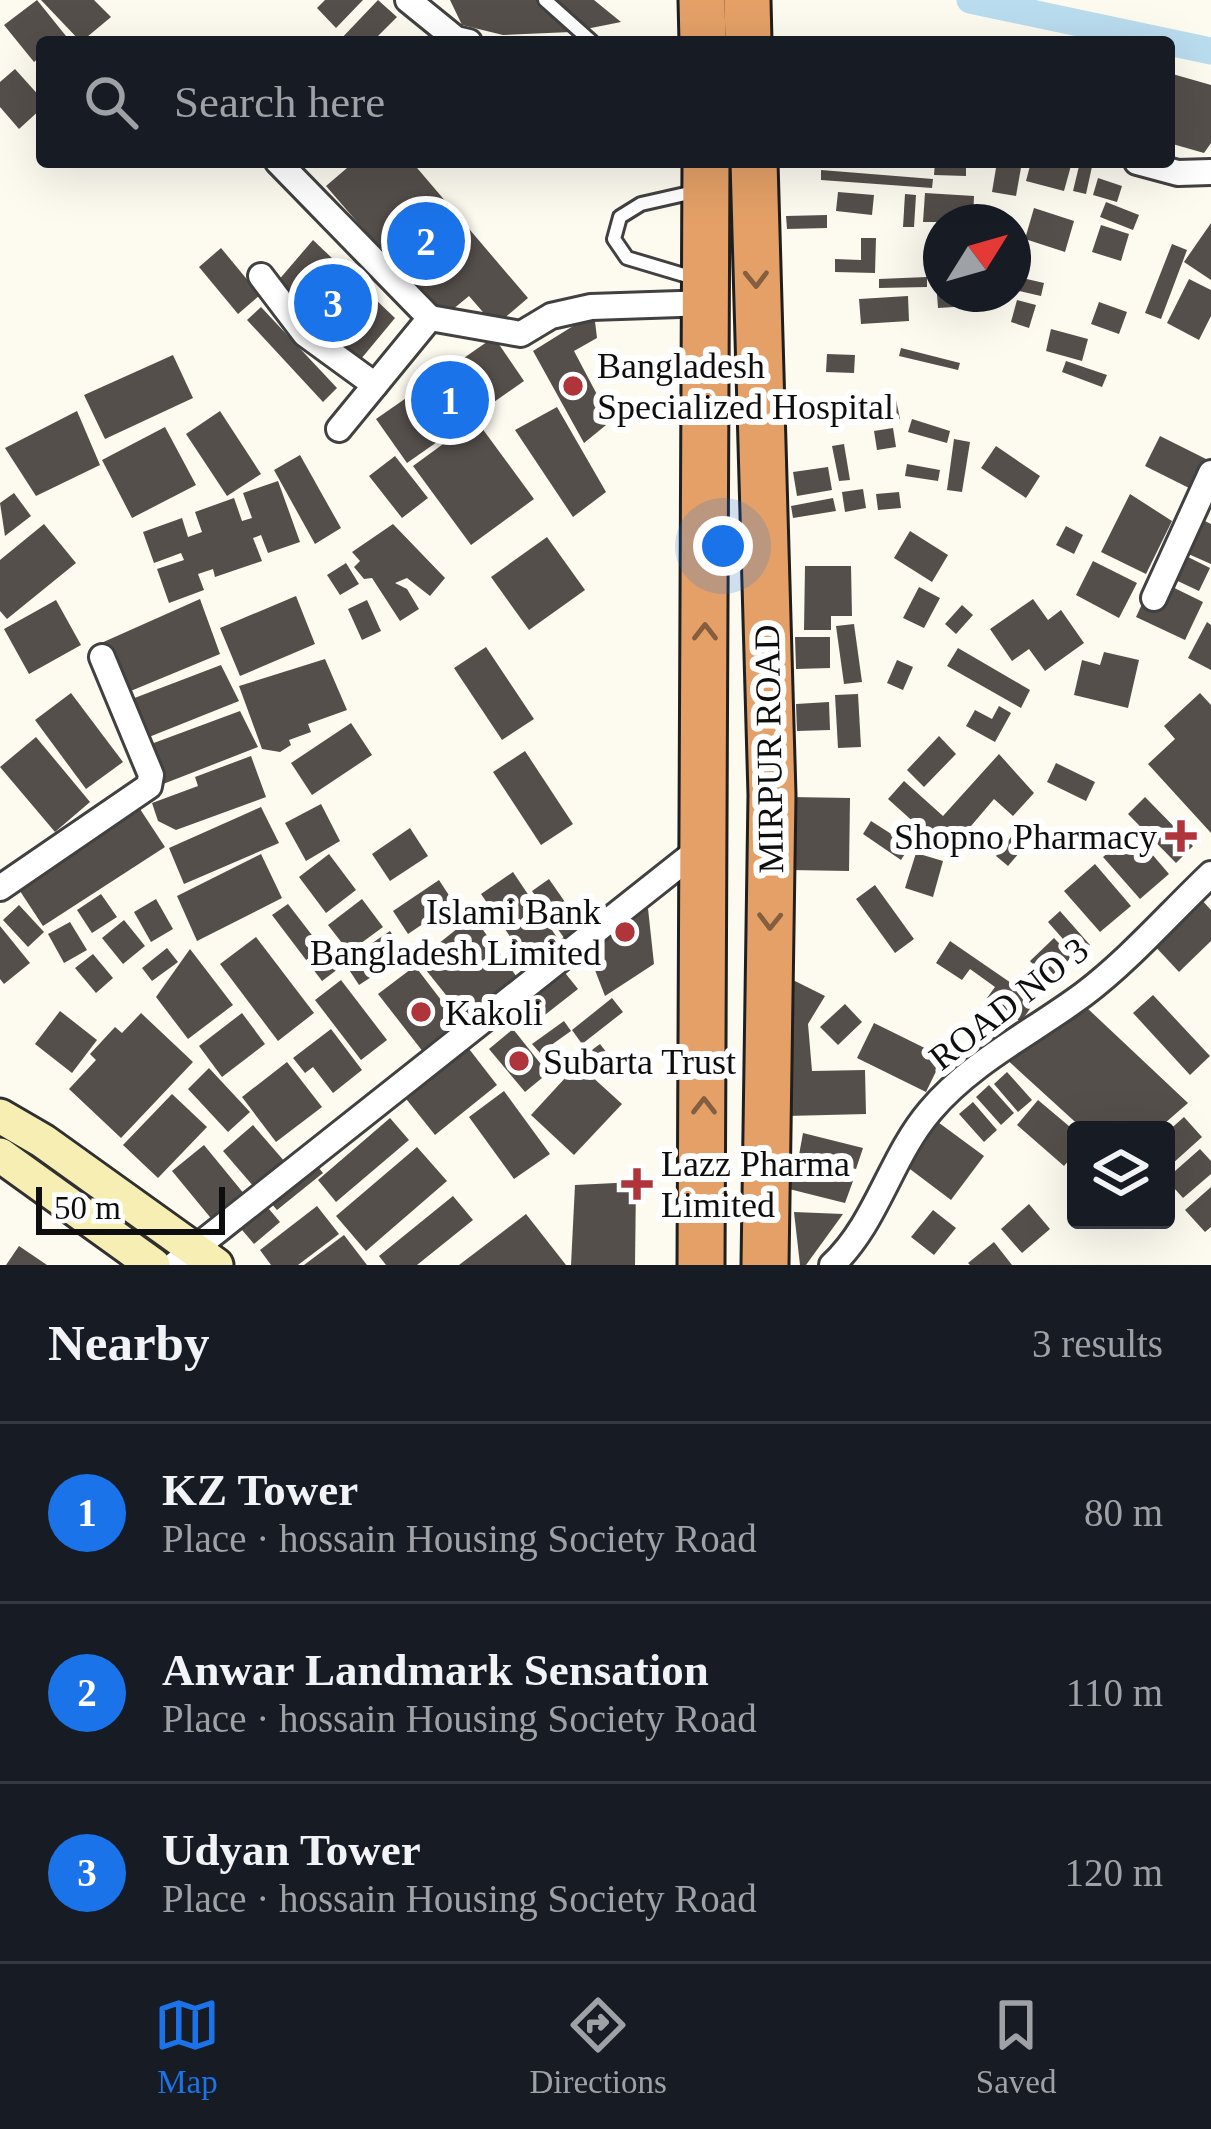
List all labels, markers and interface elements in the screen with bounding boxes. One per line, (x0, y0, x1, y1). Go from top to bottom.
search box (36, 36, 1175, 168)
icon: search (78, 69, 144, 135)
text: Search here (174, 77, 385, 127)
pin: 2 (387, 196, 465, 286)
north arrow (923, 204, 1031, 312)
pin: 3 (294, 258, 372, 348)
one-way arrow (743, 270, 769, 289)
place label: Bangladesh Specialized Hospital (597, 346, 894, 427)
pin: 1 (411, 355, 489, 445)
marker: Bangladesh Specialized Hospital (560, 373, 586, 399)
your location (693, 516, 753, 576)
one-way arrow (693, 622, 719, 641)
street label: MIRPUR ROAD (747, 624, 791, 874)
place label: Shopno Pharmacy (894, 817, 1157, 857)
marker: Shopno Pharmacy (1168, 823, 1194, 849)
place label: Islami Bank Bangladesh Limited (310, 892, 601, 973)
one-way arrow (758, 912, 784, 931)
marker: Islami Bank Bangladesh Limited (612, 919, 638, 945)
street label: ROAD NO 3 (921, 930, 1096, 1078)
place label: Kakoli (445, 993, 543, 1033)
marker: Kakoli (408, 999, 434, 1025)
place label: Subarta Trust (543, 1042, 736, 1082)
marker: Subarta Trust (506, 1048, 532, 1074)
one-way arrow (691, 1096, 717, 1114)
map controls (1067, 1121, 1175, 1229)
button: layers (1067, 1121, 1175, 1229)
place label: Lazz Pharma Limited (661, 1144, 850, 1225)
marker: Lazz Pharma Limited (624, 1171, 650, 1197)
scale bar (36, 1181, 225, 1234)
text: 50 m (54, 1190, 121, 1226)
text: Nearby (48, 1315, 209, 1371)
text: 3 results (1032, 1322, 1163, 1365)
text: KZ Tower (162, 1465, 358, 1515)
text: 1 (77, 1491, 97, 1534)
text: 80 m (1084, 1491, 1163, 1534)
text: Place · hossain Housing Society Road (162, 1517, 757, 1560)
text: Anwar Landmark Sensation (162, 1645, 709, 1695)
text: 2 (77, 1671, 97, 1714)
text: 110 m (1066, 1671, 1163, 1714)
text: Place · hossain Housing Society Road (162, 1697, 757, 1740)
text: Udyan Tower (162, 1825, 421, 1875)
text: 3 (77, 1851, 97, 1894)
text: 120 m (1064, 1851, 1163, 1894)
text: Place · hossain Housing Society Road (162, 1877, 757, 1920)
tab: Map (154, 1992, 220, 2101)
tab: Directions (529, 1992, 667, 2101)
tab: Saved (976, 1992, 1057, 2101)

